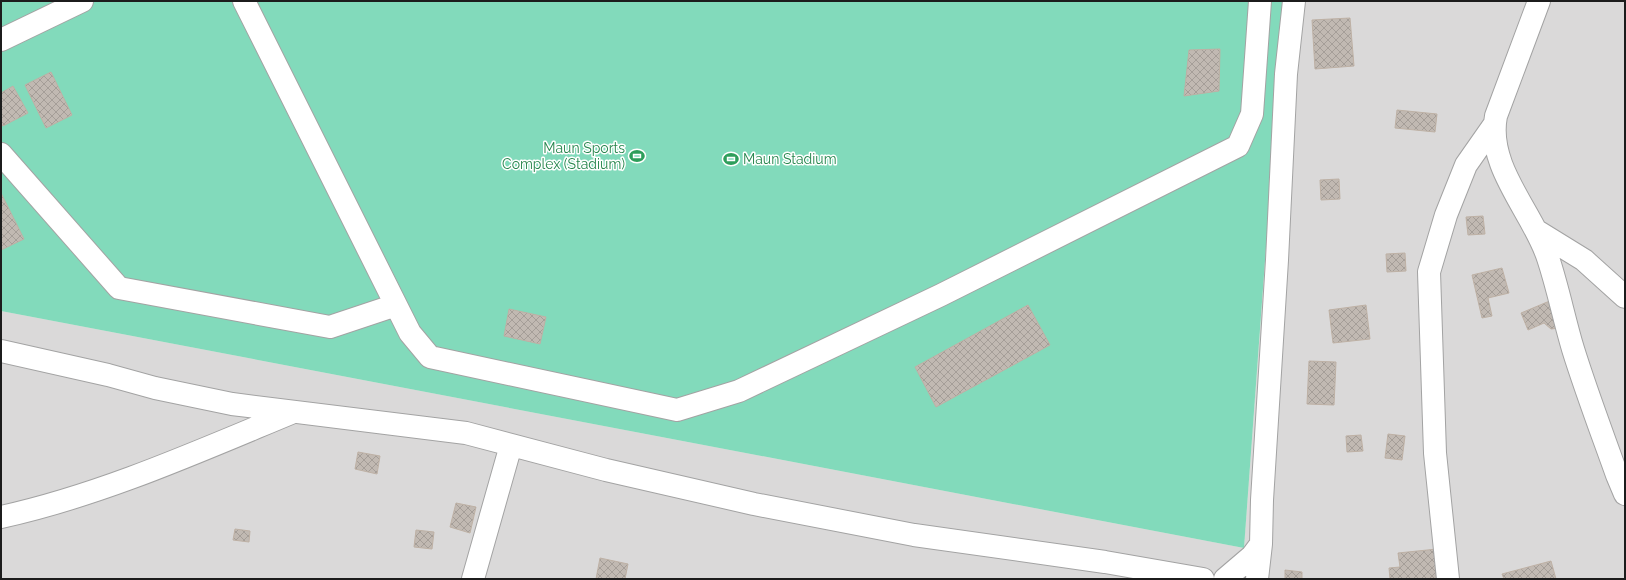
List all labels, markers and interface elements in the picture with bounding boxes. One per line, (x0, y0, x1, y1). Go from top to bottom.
place label: Maun Sports Complex (Stadium) (502, 140, 625, 172)
sports icon: Maun Sports Complex (Stadium) (628, 147, 646, 165)
sports icon: Maun Stadium (722, 150, 740, 168)
place label: Maun Stadium (743, 151, 837, 167)

